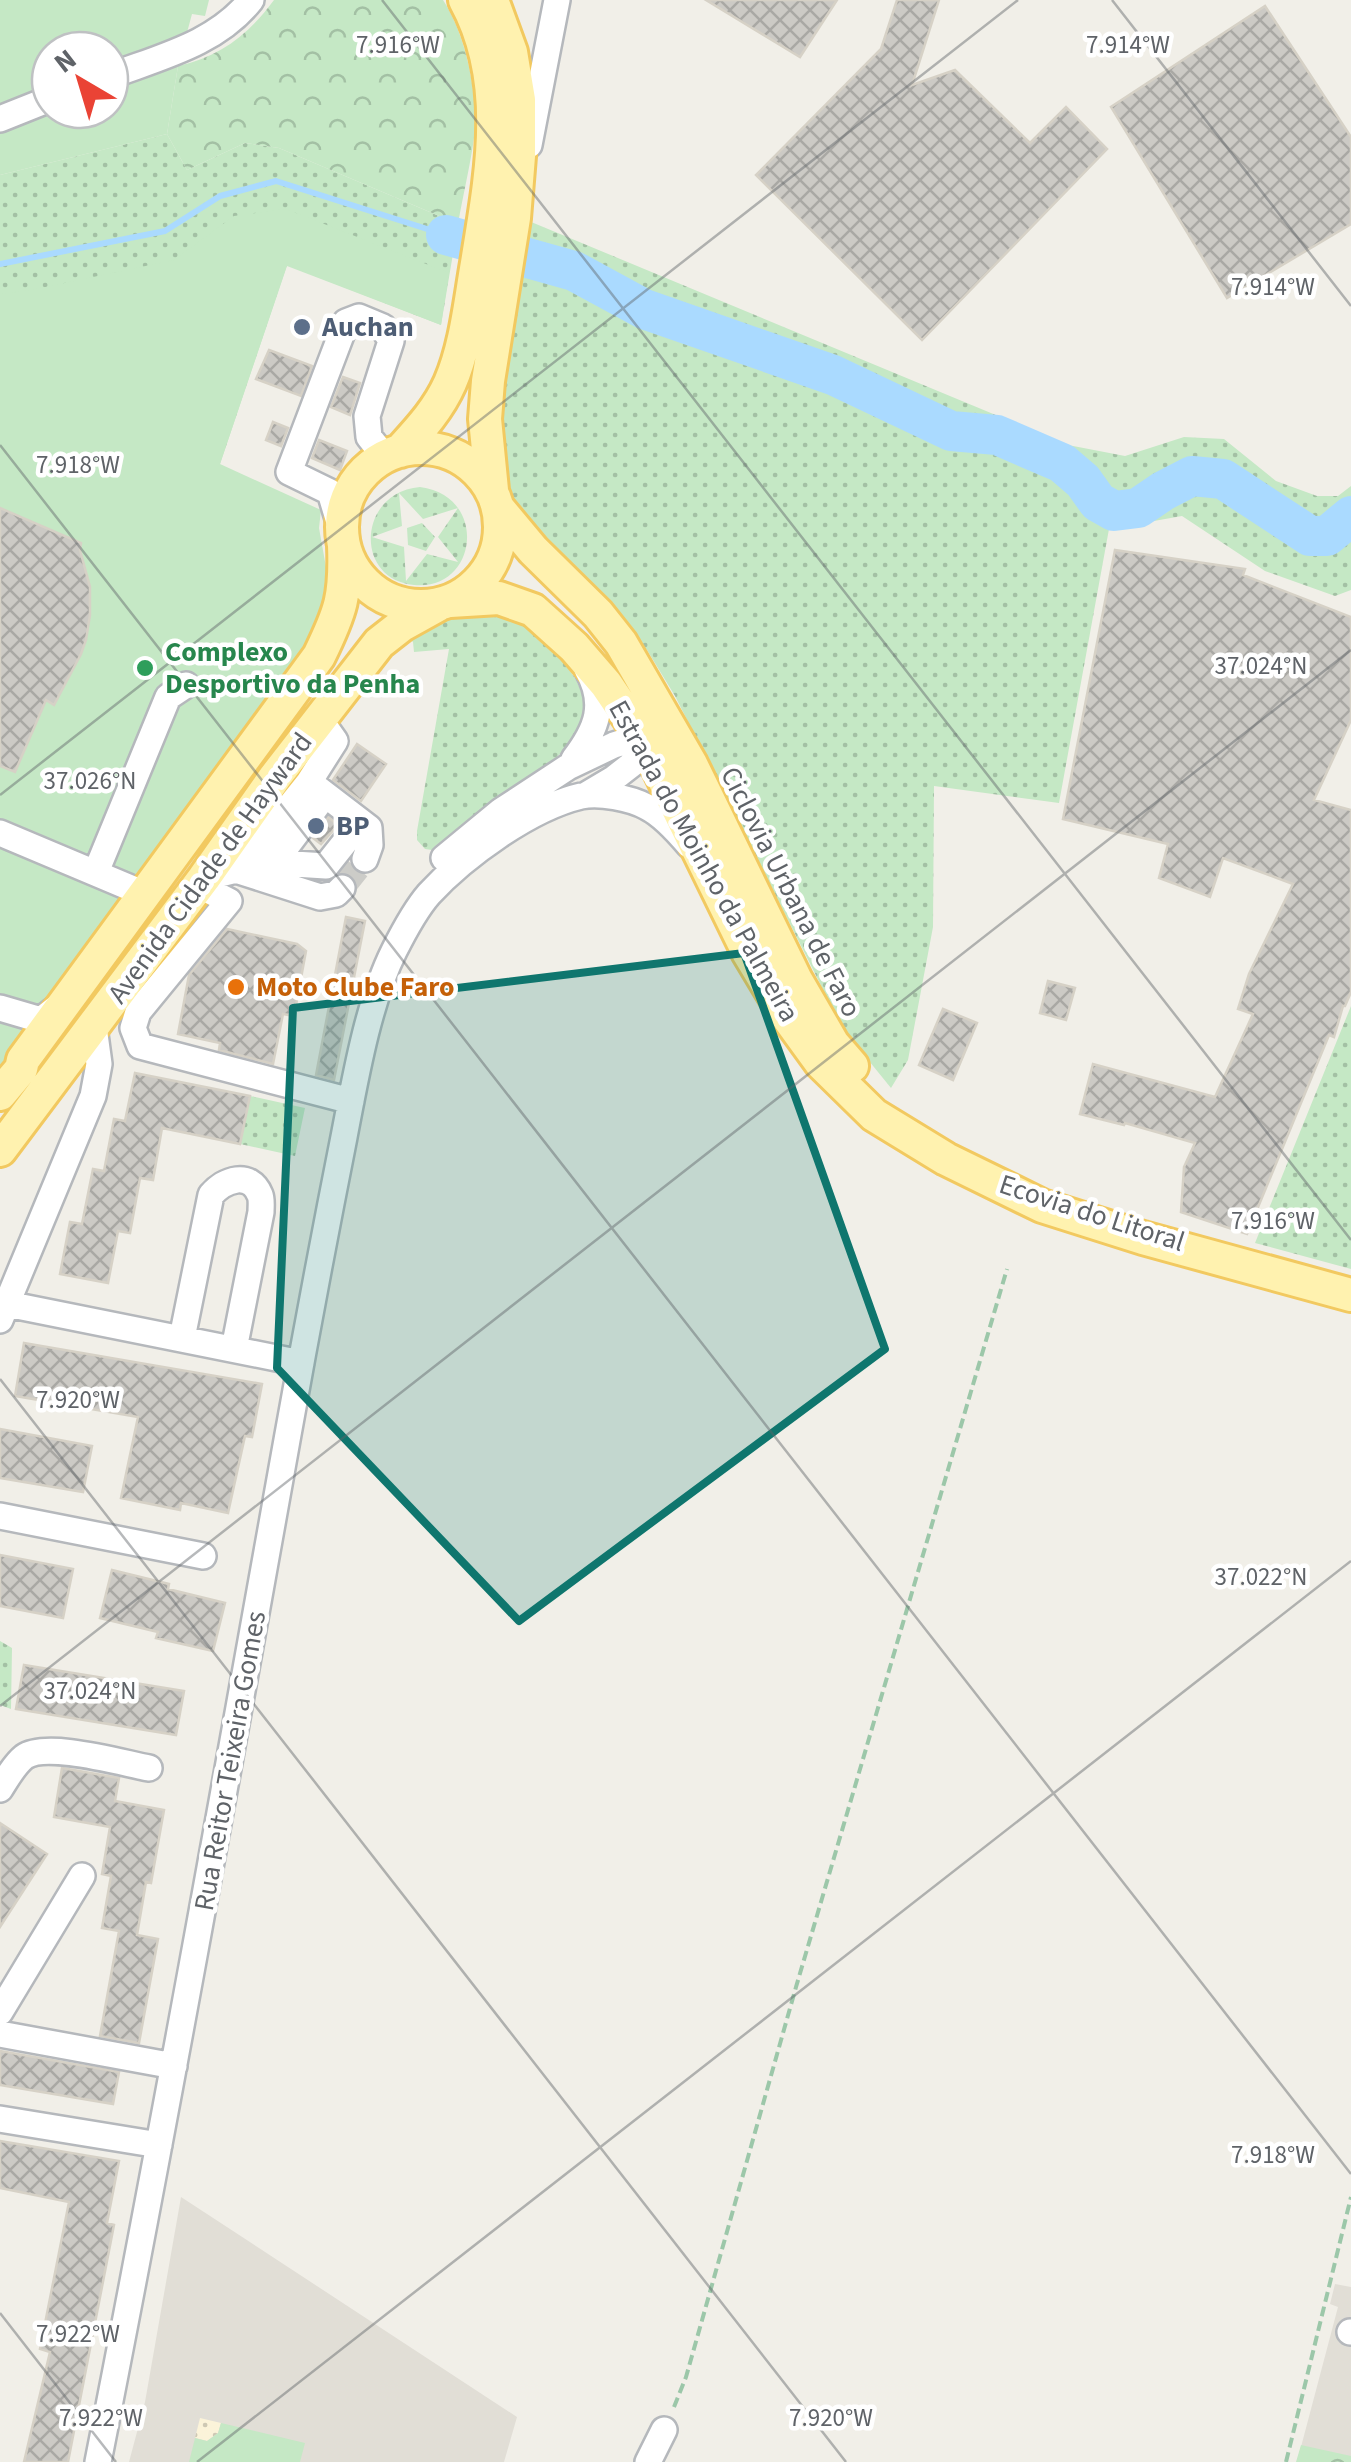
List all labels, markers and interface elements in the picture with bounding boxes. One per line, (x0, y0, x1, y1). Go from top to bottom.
text: 7.916°W (356, 27, 440, 63)
text: 7.914°W (1086, 27, 1170, 63)
north arrow (30, 30, 130, 130)
text: N (46, 40, 85, 83)
text: 7.914°W (1231, 269, 1315, 305)
place label: Auchan (321, 307, 414, 347)
marker: Auchan (291, 316, 313, 338)
text: 7.918°W (36, 447, 120, 483)
place label: Complexo Desportivo da Penha (165, 632, 420, 704)
text: 37.024°N (1215, 648, 1307, 684)
marker: Complexo Desportivo da Penha (134, 657, 156, 679)
street label: Estrada do Moinho da Palmeira (599, 693, 809, 1029)
street label: Avenida Cidade de Hayward (98, 724, 322, 1012)
street label: Ciclovia Urbana de Faro (710, 760, 872, 1024)
text: 37.026°N (44, 763, 136, 799)
place label: BP (336, 806, 370, 846)
marker: BP (305, 815, 327, 837)
place label: Moto Clube Faro (256, 967, 455, 1007)
marker: Moto Clube Faro (225, 976, 247, 998)
street label: Ecovia do Litoral (994, 1164, 1190, 1262)
text: 7.916°W (1231, 1203, 1315, 1239)
text: 7.920°W (36, 1382, 120, 1418)
text: 37.022°N (1215, 1559, 1307, 1595)
street label: Rua Reitor Teixeira Gomes (184, 1608, 276, 1914)
text: 37.024°N (44, 1673, 136, 1709)
text: 7.918°W (1231, 2137, 1315, 2173)
text: 7.922°W (36, 2316, 120, 2352)
text: 7.922°W (59, 2400, 143, 2436)
text: 7.920°W (789, 2400, 873, 2436)

